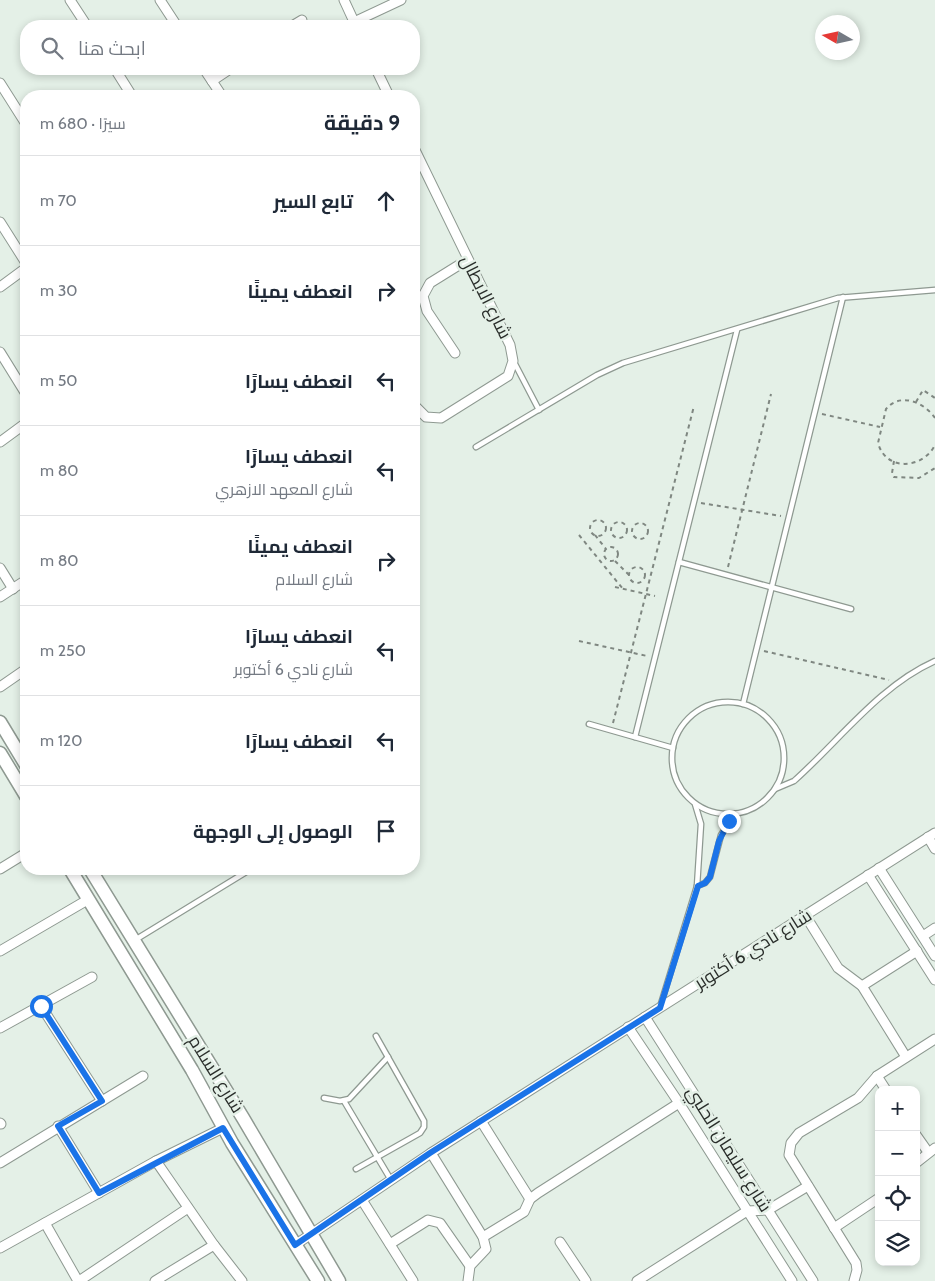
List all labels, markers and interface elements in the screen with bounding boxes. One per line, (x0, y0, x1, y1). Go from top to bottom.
north arrow (815, 15, 860, 60)
search box (20, 20, 420, 75)
icon: search (38, 34, 66, 62)
text: ابحث هنا (78, 37, 146, 60)
text: 9 دقيقة (324, 110, 400, 135)
text: سيرًا · 680 m (40, 114, 126, 133)
icon: ahead (372, 187, 400, 215)
text: تابع السير (273, 190, 353, 213)
text: 70 m (40, 191, 77, 210)
street label: شارع الابطال (455, 251, 516, 343)
icon: right (372, 277, 400, 305)
text: انعطف يمينًا (247, 280, 353, 303)
text: 30 m (40, 281, 77, 300)
icon: left (372, 367, 400, 395)
text: انعطف يسارًا (245, 370, 353, 393)
text: 50 m (40, 371, 77, 390)
text: انعطف يسارًا (245, 445, 353, 468)
icon: left (372, 457, 400, 485)
text: 80 m (40, 461, 79, 480)
text: شارع المعهد الازهري (215, 480, 353, 499)
text: انعطف يمينًا (247, 535, 353, 558)
icon: right (372, 547, 400, 575)
text: 80 m (40, 551, 79, 570)
text: شارع السلام (275, 570, 353, 589)
text: انعطف يسارًا (245, 625, 353, 648)
icon: left (372, 637, 400, 665)
text: 250 m (40, 641, 86, 660)
text: شارع نادي 6 أكتوبر (234, 660, 353, 679)
icon: left (372, 727, 400, 755)
text: انعطف يسارًا (245, 730, 353, 753)
text: 120 m (40, 731, 82, 750)
route end (718, 810, 741, 833)
icon: arrive (372, 817, 400, 845)
text: الوصول إلى الوجهة (193, 820, 353, 843)
street label: شارع نادي 6 أكتوبر (689, 904, 817, 997)
route start (30, 995, 53, 1018)
street label: شارع السلام (183, 1031, 249, 1117)
street label: شارع سليمان الحلبي (679, 1082, 777, 1218)
map controls (875, 1086, 920, 1266)
button: + (875, 1086, 920, 1131)
button: − (875, 1131, 920, 1176)
button: locate (875, 1176, 920, 1221)
button: layers (875, 1221, 920, 1266)

